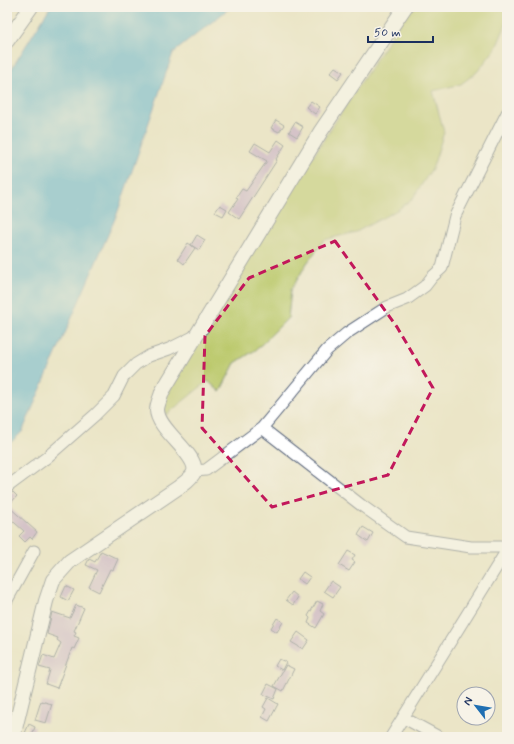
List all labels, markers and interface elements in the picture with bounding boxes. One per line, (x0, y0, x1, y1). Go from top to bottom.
scale bar (368, 18, 433, 44)
text: 50 m (374, 25, 401, 41)
north arrow (456, 686, 496, 726)
text: N (460, 695, 476, 708)

